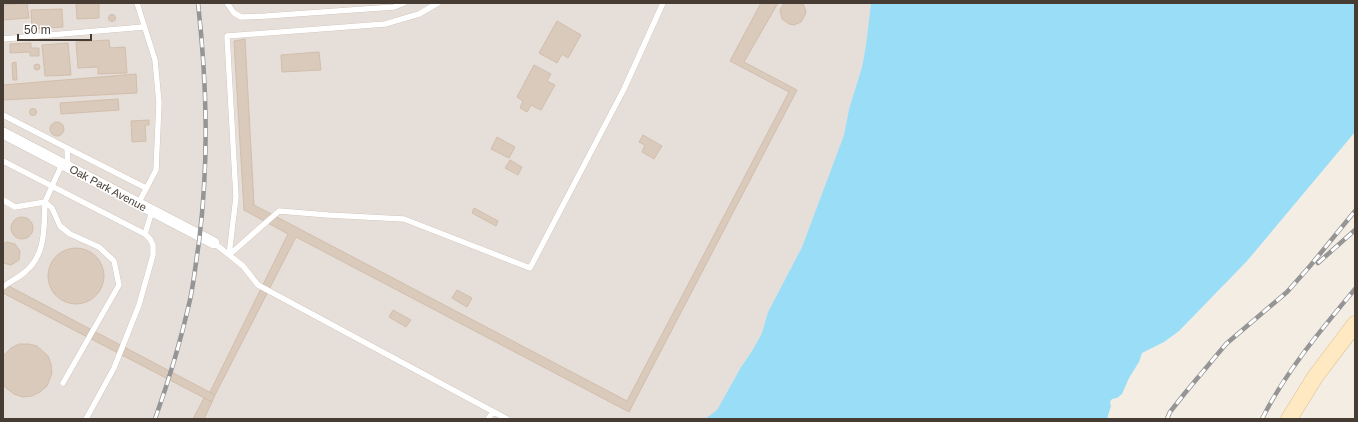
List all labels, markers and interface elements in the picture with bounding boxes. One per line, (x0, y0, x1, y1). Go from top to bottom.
scale bar (18, 16, 91, 42)
text: 50 m (24, 23, 51, 37)
street label: Oak Park Avenue (67, 163, 149, 213)

